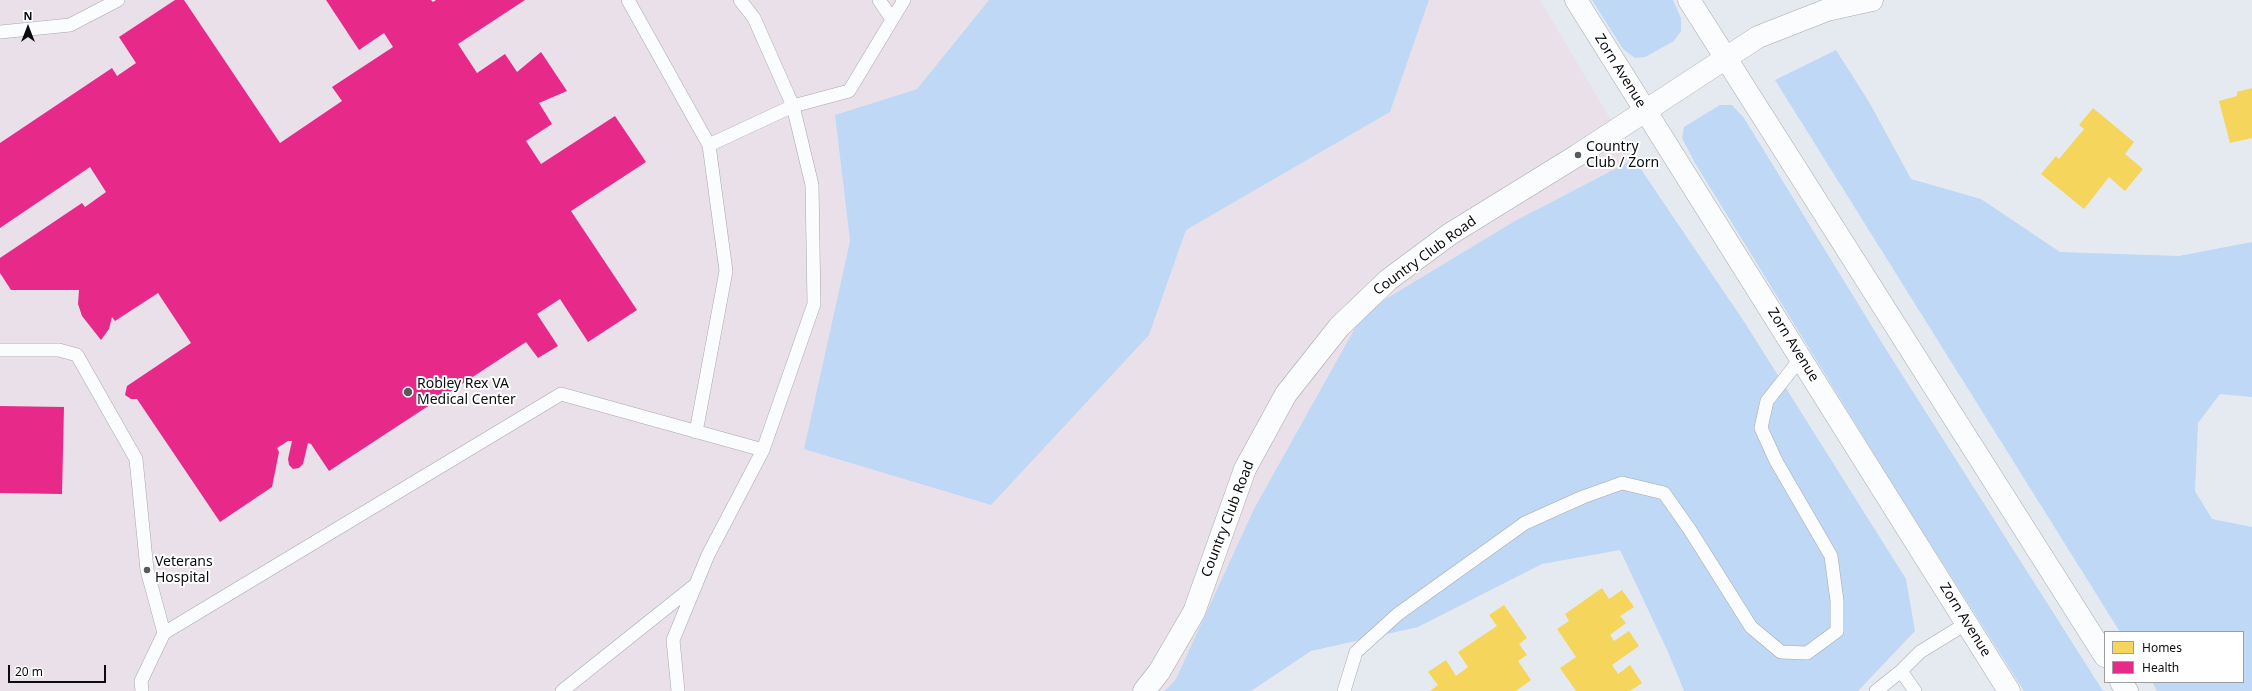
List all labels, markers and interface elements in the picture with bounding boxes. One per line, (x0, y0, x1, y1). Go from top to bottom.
north arrow (8, 8, 48, 48)
text: N (24, 8, 32, 23)
street label: Zorn Avenue (1591, 31, 1649, 111)
place label: Country Club / Zorn (1586, 139, 1659, 172)
marker: Country Club / Zorn (1573, 150, 1583, 160)
street label: Country Club Road (1370, 213, 1480, 299)
street label: Zorn Avenue (1764, 305, 1822, 385)
place label: Robley Rex VA Medical Center (417, 376, 516, 408)
marker: Robley Rex VA Medical Center (402, 386, 414, 398)
street label: Country Club Road (1198, 458, 1258, 580)
place label: Veterans Hospital (155, 554, 213, 586)
marker: Veterans Hospital (142, 565, 152, 575)
street label: Zorn Avenue (1936, 580, 1994, 660)
legend (2104, 631, 2244, 683)
text: Homes (2142, 639, 2182, 656)
scale bar (10, 657, 108, 683)
text: Health (2142, 659, 2179, 676)
text: 20 m (15, 663, 43, 680)

